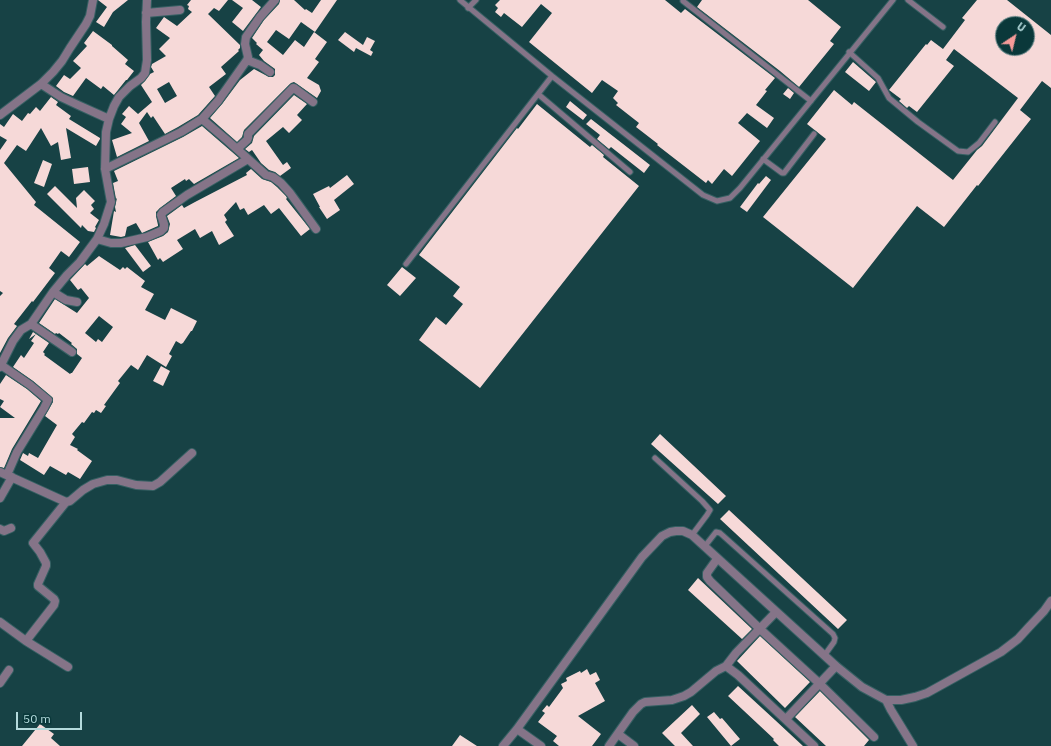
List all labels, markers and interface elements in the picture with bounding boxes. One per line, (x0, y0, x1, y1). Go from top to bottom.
north arrow (995, 16, 1035, 56)
text: U (1014, 19, 1028, 35)
scale bar (18, 704, 84, 730)
text: 50 m (23, 711, 51, 726)

